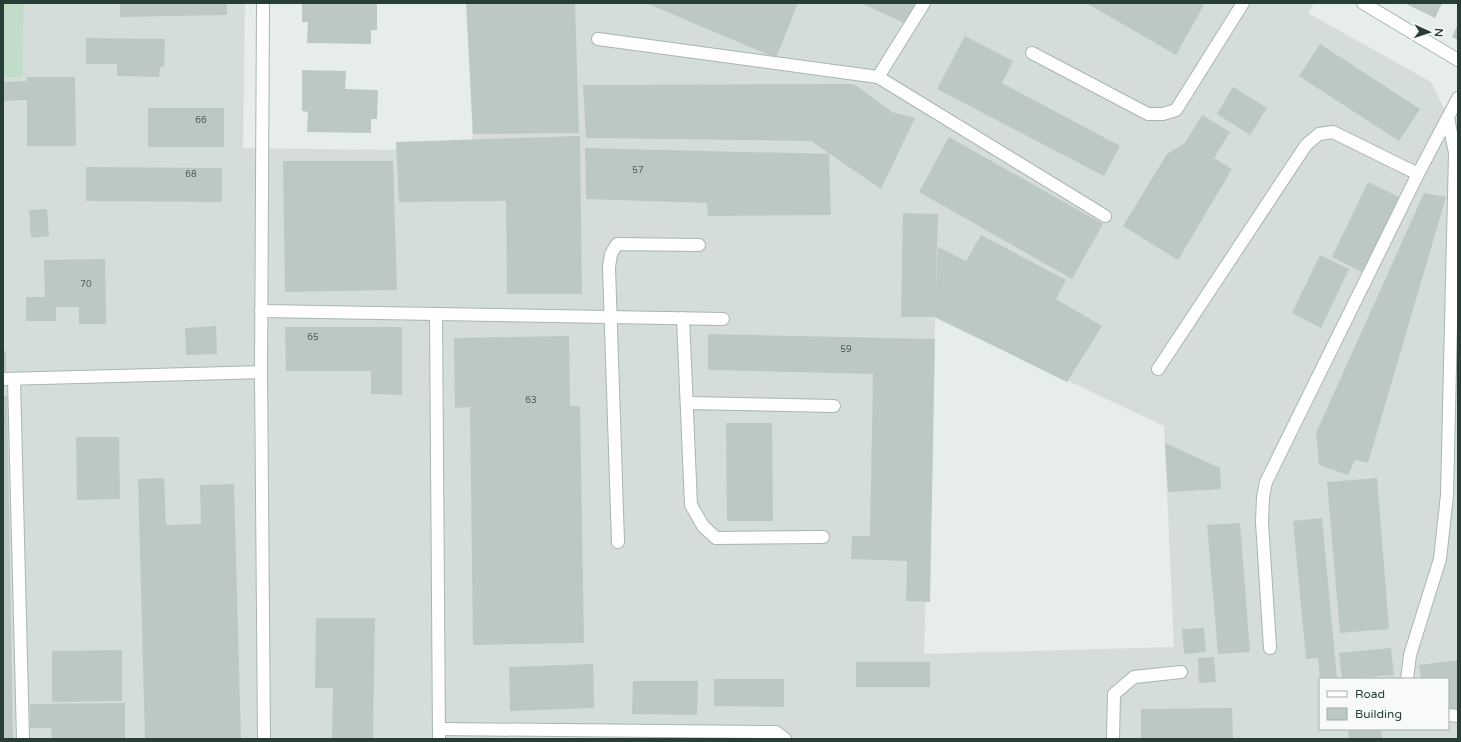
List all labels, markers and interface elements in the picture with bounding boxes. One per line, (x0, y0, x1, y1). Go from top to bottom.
north arrow (1409, 12, 1449, 52)
text: N (1432, 28, 1445, 37)
house number: 66 (195, 115, 207, 126)
house number: 57 (632, 165, 644, 176)
house number: 68 (185, 169, 197, 180)
house number: 70 (80, 279, 92, 290)
house number: 65 (307, 332, 319, 343)
house number: 59 (840, 344, 852, 355)
house number: 63 (525, 395, 537, 406)
legend (1319, 678, 1449, 730)
text: Road (1355, 687, 1385, 701)
text: Building (1355, 707, 1402, 721)

